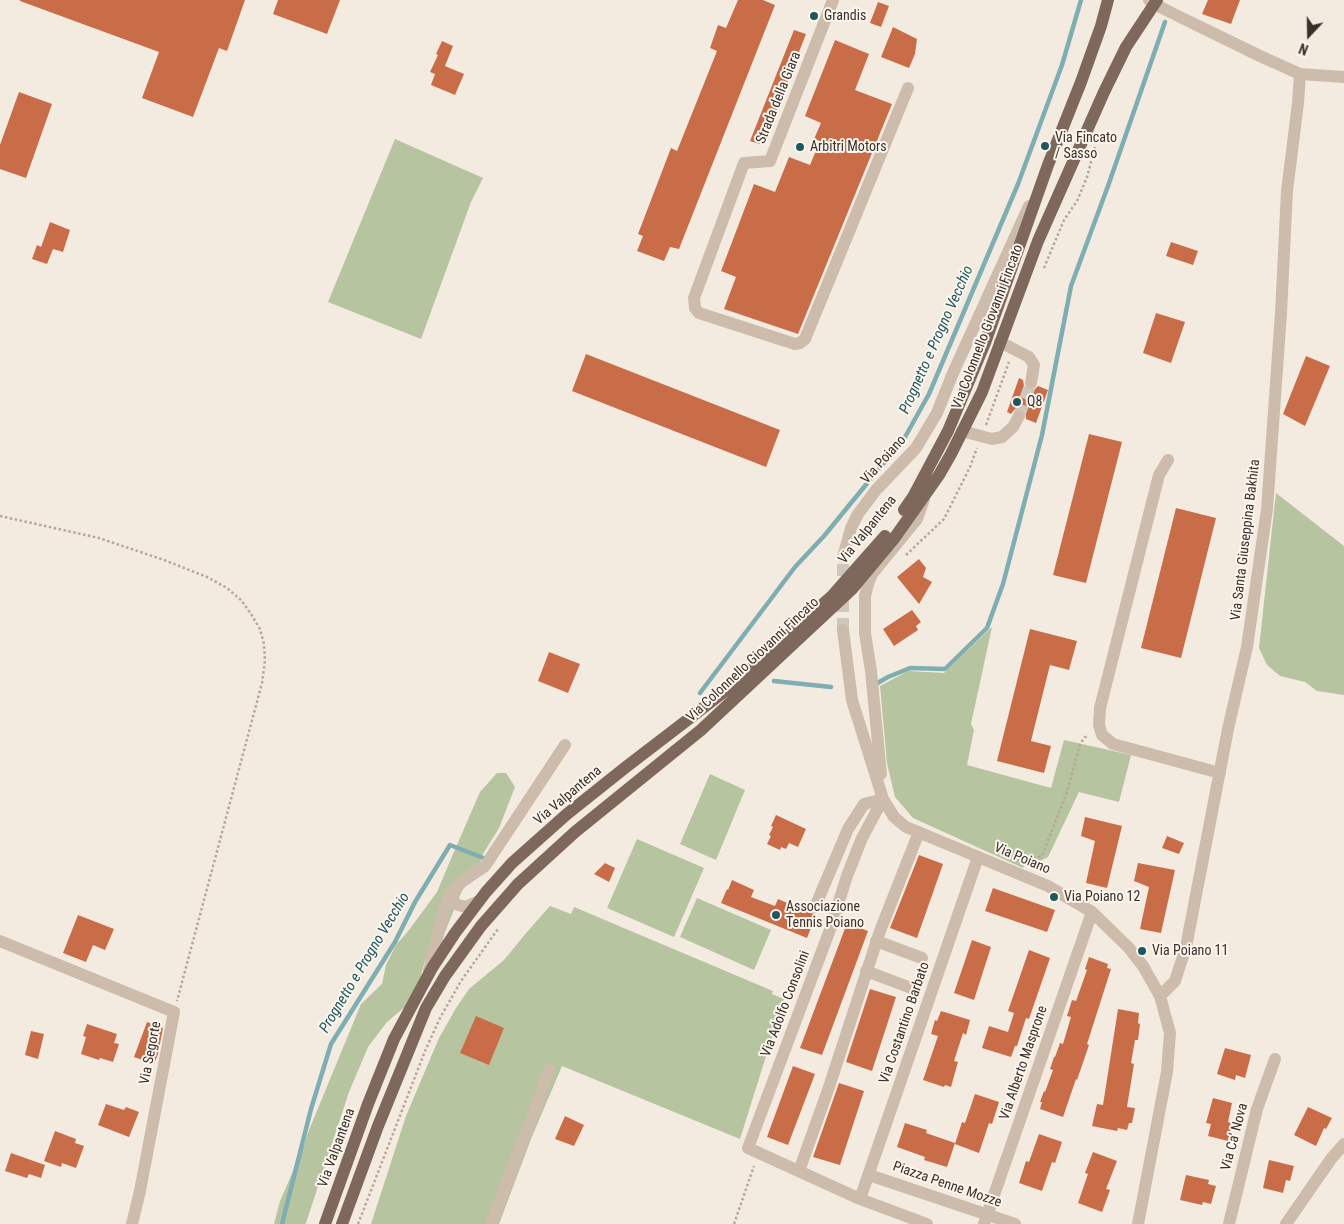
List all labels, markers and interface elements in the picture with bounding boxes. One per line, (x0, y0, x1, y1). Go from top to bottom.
place label: Grandis (824, 8, 866, 24)
marker: Grandis (808, 10, 820, 22)
north arrow (1284, 10, 1334, 60)
text: N (1297, 40, 1311, 58)
street label: Strada della Giara (753, 50, 805, 146)
place label: Via Fincato / Sasso (1055, 130, 1117, 162)
place label: Arbitri Motors (810, 139, 887, 155)
marker: Via Fincato / Sasso (1039, 140, 1051, 152)
marker: Arbitri Motors (794, 141, 806, 153)
street label: Via Colonnello Giovanni Fincato (949, 242, 1027, 412)
water label: Prognetto e Progno Vecchio (896, 263, 978, 417)
place label: Q8 (1027, 394, 1042, 410)
marker: Q8 (1011, 396, 1023, 408)
street label: Via Poiano (858, 432, 910, 488)
street label: Via Santa Giuseppina Bakhita (1228, 458, 1264, 622)
street label: Via Valpantena (835, 492, 901, 568)
street label: Via Colonnello Giovanni Fincato (683, 594, 823, 726)
street label: Via Valpantena (531, 763, 605, 829)
street label: Via Poiano (991, 840, 1053, 878)
place label: Via Poiano 12 (1064, 889, 1140, 905)
water label: Prognetto e Progno Vecchio (316, 890, 414, 1036)
marker: Via Poiano 12 (1048, 891, 1060, 903)
place label: Associazione Tennis Poiano (786, 899, 864, 932)
marker: Associazione Tennis Poiano (770, 909, 782, 921)
place label: Via Poiano 11 (1152, 943, 1228, 959)
marker: Via Poiano 11 (1136, 945, 1148, 957)
street label: Via Adolfo Consolini (758, 948, 814, 1060)
street label: Via Costantino Barbato (876, 960, 934, 1086)
street label: Via Alberto Masprone (997, 1004, 1051, 1122)
street label: Via Segorte (137, 1020, 165, 1086)
street label: Via Ca' Nova (1218, 1101, 1252, 1173)
street label: Via Valpantena (315, 1106, 359, 1190)
street label: Piazza Penne Mozze (891, 1159, 1003, 1211)

